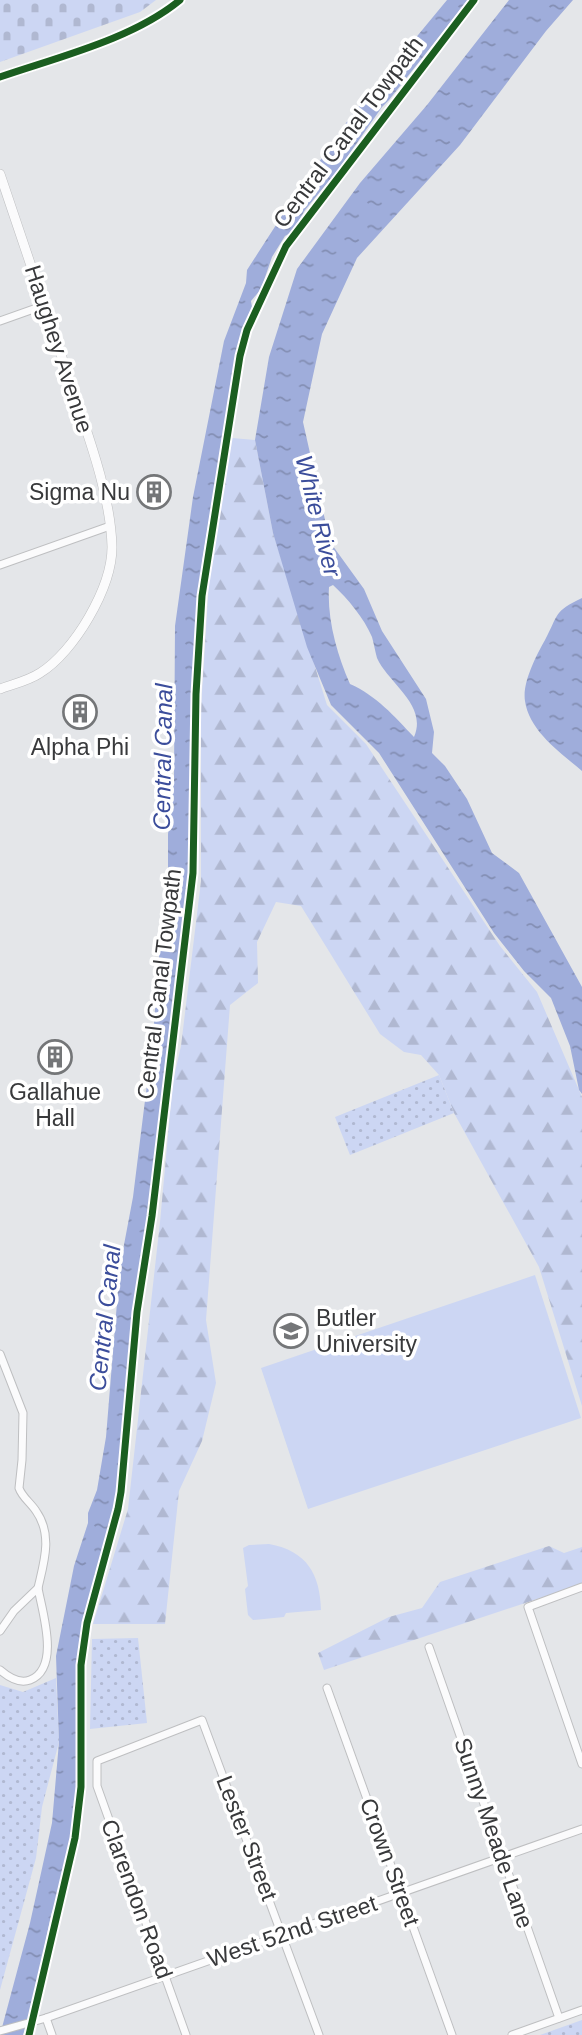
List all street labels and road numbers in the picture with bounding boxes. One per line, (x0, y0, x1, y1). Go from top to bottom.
street label: Central Canal Towpath (268, 31, 428, 233)
street label: Haughey Avenue (20, 262, 98, 436)
street label: Central Canal Towpath (132, 867, 186, 1101)
street label: Sunny Meade Lane (449, 1734, 539, 1932)
street label: Lester Street (211, 1772, 283, 1905)
street label: Crown Street (355, 1794, 425, 1930)
street label: Clarendon Road (96, 1816, 178, 1982)
street label: West 52nd Street (204, 1890, 381, 1972)

